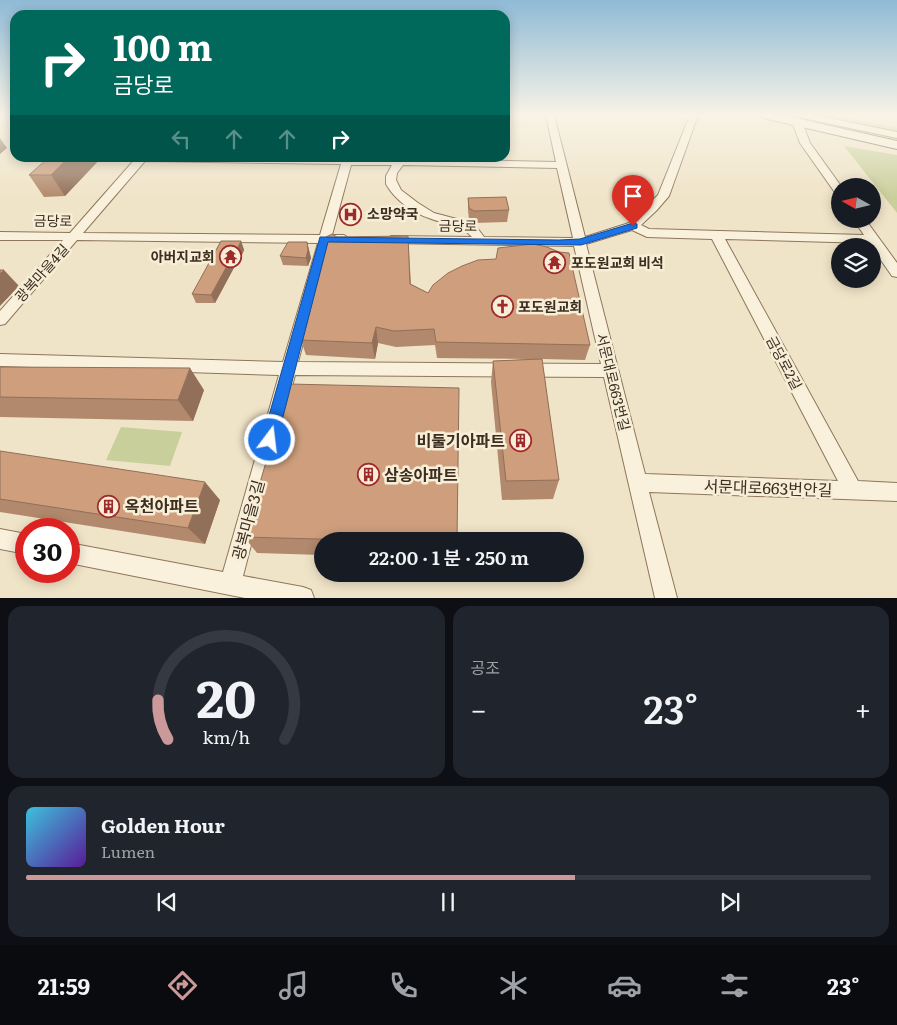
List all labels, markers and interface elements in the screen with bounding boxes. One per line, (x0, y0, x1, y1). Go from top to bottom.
text: 100 m (113, 20, 213, 72)
icon: right (30, 30, 95, 95)
text: 금당로 (113, 67, 174, 100)
icon: left (167, 125, 195, 153)
icon: ahead (220, 125, 248, 153)
icon: ahead (273, 125, 301, 153)
icon: right (326, 125, 354, 153)
pin (612, 175, 654, 226)
north arrow (831, 178, 881, 228)
map controls (831, 178, 881, 288)
icon: arrive (619, 182, 647, 210)
hospital icon: 소망약국 (339, 202, 363, 226)
place label: 소망약국 (367, 203, 419, 223)
street label: 금당로 (34, 210, 73, 230)
street label: 금당로 (439, 215, 478, 235)
button: layers (831, 238, 881, 288)
street label: 광복마을4길 (10, 239, 73, 306)
temple icon: 아버지교회 (219, 245, 243, 269)
place label: 아버지교회 (151, 246, 215, 266)
temple icon: 포도원교회 비석 (543, 251, 567, 275)
place label: 포도원교회 비석 (571, 252, 664, 272)
church icon: 포도원교회 (490, 295, 514, 319)
place label: 포도원교회 (518, 296, 582, 316)
street label: 서문대로663번길 (592, 331, 636, 433)
street label: 금당로2길 (762, 332, 807, 393)
position arrow (243, 413, 295, 465)
place label: 비둘기아파트 (417, 428, 505, 452)
building icon: 비둘기아파트 (509, 429, 533, 453)
place label: 삼송아파트 (384, 462, 458, 486)
building icon: 삼송아파트 (356, 463, 380, 487)
street label: 서문대로663번안길 (703, 473, 833, 501)
street label: 광복마을3길 (225, 477, 269, 563)
place label: 옥천아파트 (125, 493, 199, 517)
building icon: 옥천아파트 (97, 494, 121, 518)
speed limit sign: 30 (15, 518, 80, 583)
text: 22:00 · 1 분 · 250 m (369, 543, 529, 571)
text: 공조 (471, 655, 500, 679)
text: 20 (196, 657, 256, 734)
text: 23° (644, 679, 698, 736)
text: − (471, 687, 487, 729)
text: + (855, 687, 871, 729)
text: km/h (202, 723, 250, 750)
text: Golden Hour (101, 811, 225, 839)
text: Lumen (101, 839, 155, 863)
icon: previous (153, 888, 181, 916)
icon: pause (434, 888, 462, 916)
icon: next (716, 888, 744, 916)
icon: directions (165, 968, 200, 1003)
icon: music (276, 968, 311, 1003)
icon: phone (386, 968, 421, 1003)
icon: climate (496, 968, 531, 1003)
icon: car (607, 968, 642, 1003)
icon: filters (717, 968, 752, 1003)
text: 21:59 (38, 969, 90, 1002)
text: 23° (827, 969, 859, 1002)

